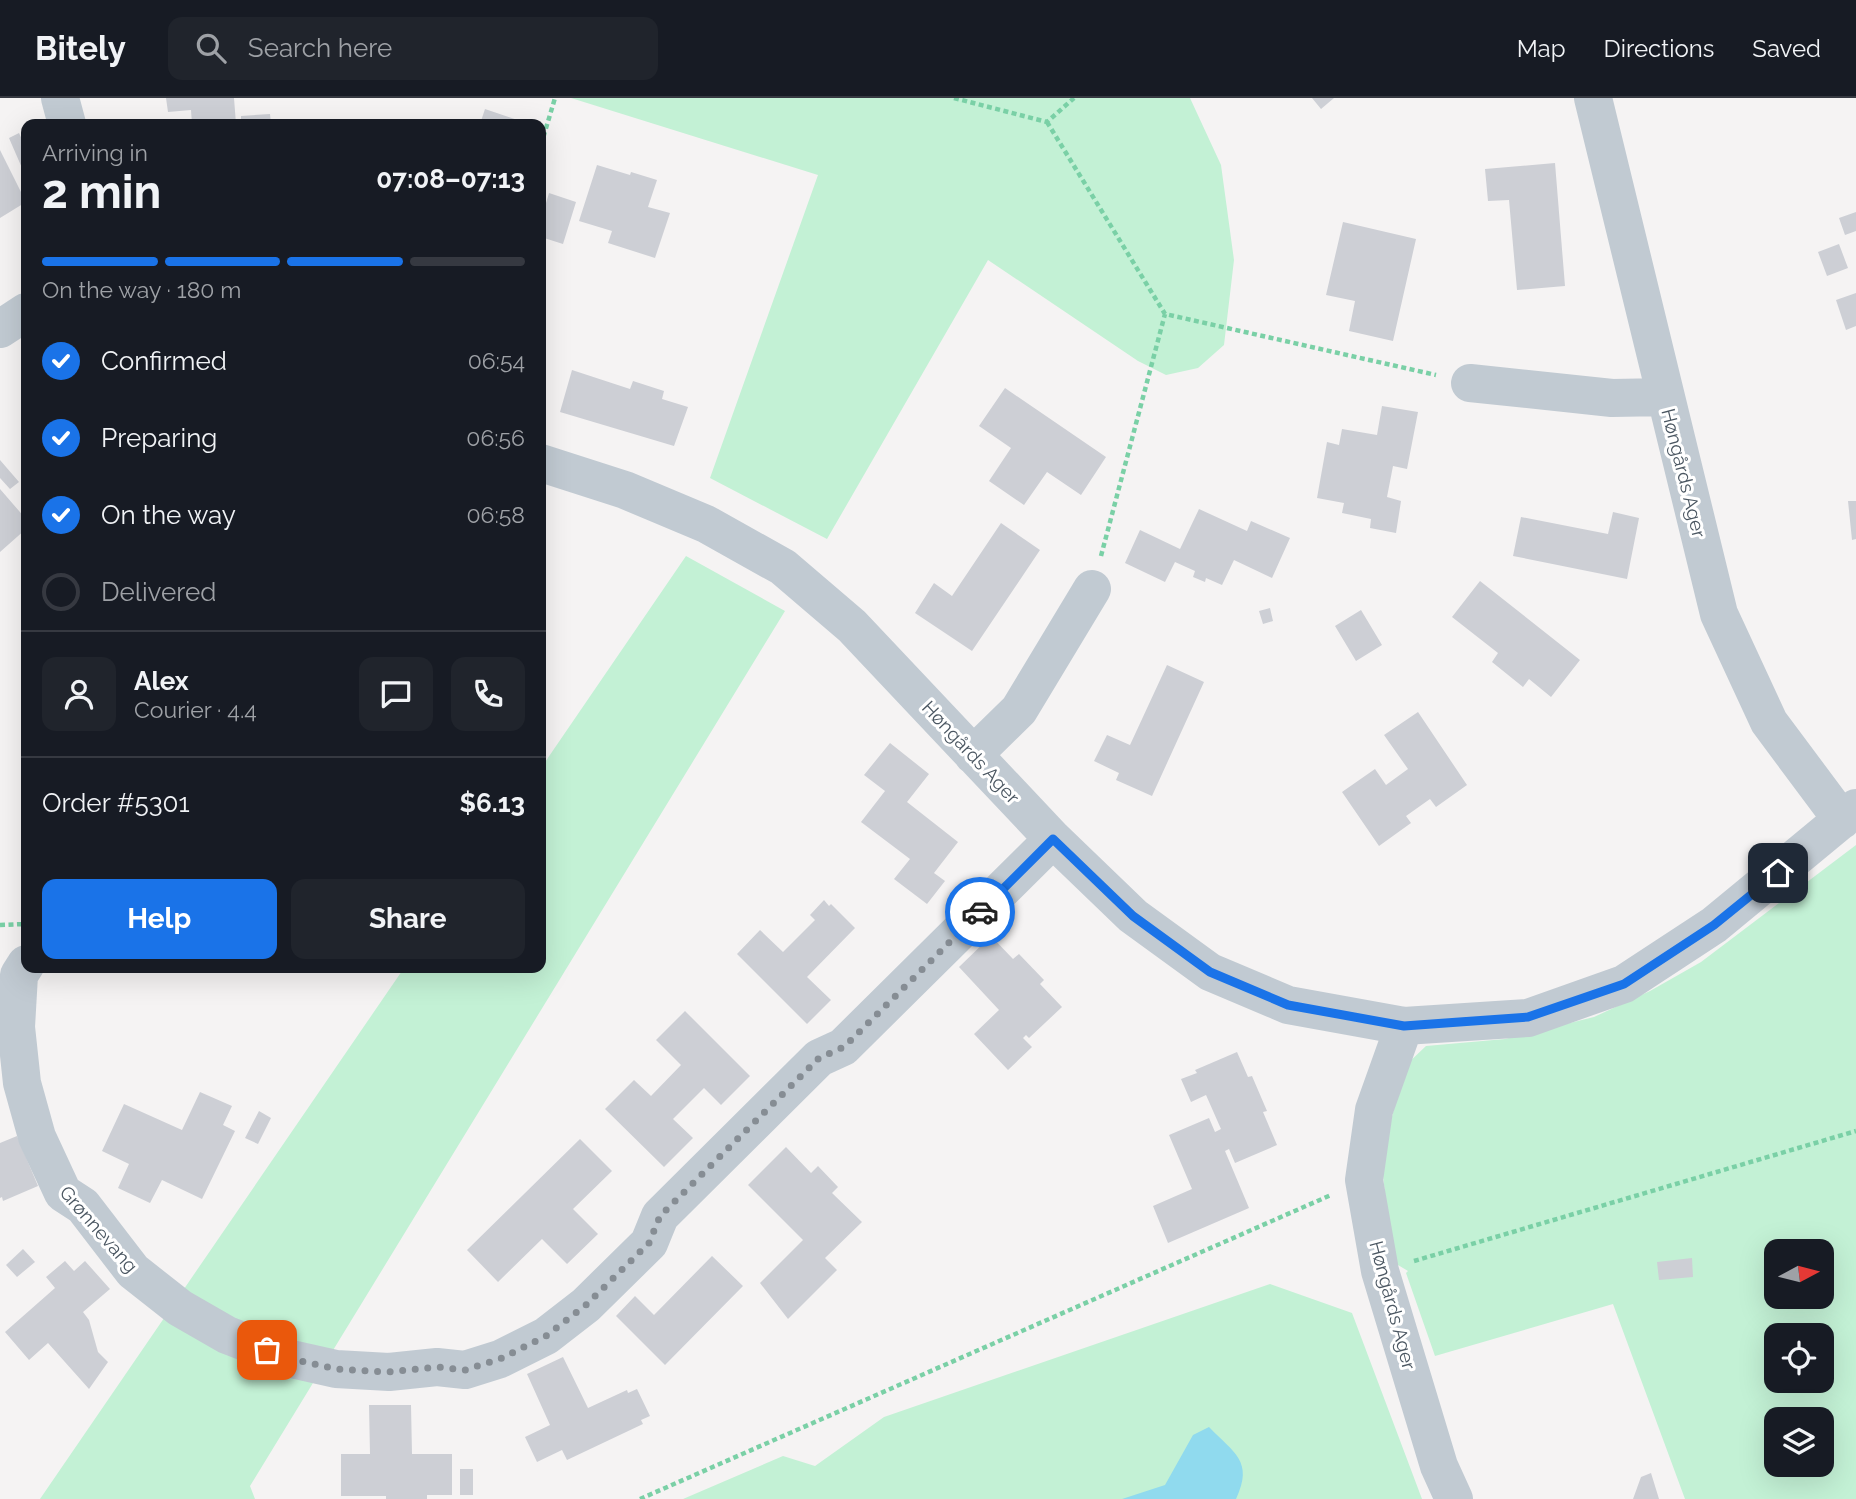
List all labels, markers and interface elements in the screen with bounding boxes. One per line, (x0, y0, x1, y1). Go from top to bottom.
search box (168, 17, 658, 80)
text: Bitely (35, 29, 126, 68)
icon: search (192, 29, 230, 67)
text: Search here (248, 33, 392, 63)
text: Map (1517, 34, 1566, 63)
text: Directions (1604, 34, 1714, 63)
text: Saved (1752, 34, 1821, 63)
text: Arriving in (42, 139, 148, 166)
text: 07:08–07:13 (376, 164, 525, 194)
text: 2 min (42, 165, 161, 219)
text: On the way · 180 m (42, 276, 241, 303)
icon: check (42, 342, 80, 380)
text: Confirmed (101, 346, 227, 376)
text: 06:54 (468, 347, 525, 374)
street label: Høngårds Ager (1657, 406, 1711, 540)
icon: check (42, 419, 80, 457)
text: Preparing (101, 423, 217, 453)
text: 06:56 (466, 424, 525, 451)
icon: check (42, 496, 80, 534)
text: On the way (101, 500, 236, 530)
text: 06:58 (467, 501, 525, 528)
text: Delivered (101, 577, 216, 607)
button: person (42, 657, 116, 731)
button: chat (359, 657, 433, 731)
button: phone (451, 657, 525, 731)
text: Alex (134, 666, 189, 696)
text: Courier · 4.4 (134, 696, 257, 723)
street label: Høngårds Ager (918, 696, 1024, 808)
text: Order #5301 (42, 788, 190, 818)
text: $6.13 (460, 788, 525, 818)
pin (1748, 843, 1808, 903)
icon: home (1759, 854, 1797, 892)
courier (945, 877, 1015, 947)
button: Help (42, 879, 277, 959)
button: Share (291, 879, 525, 959)
icon: car (961, 893, 999, 931)
street label: Grønnevang (55, 1181, 143, 1277)
street label: Høngårds Ager (1365, 1238, 1421, 1372)
north arrow (1764, 1239, 1834, 1309)
map controls (1764, 1239, 1834, 1477)
pin (237, 1320, 297, 1380)
button: locate (1764, 1323, 1834, 1393)
icon: bag (248, 1331, 286, 1369)
button: layers (1764, 1407, 1834, 1477)

